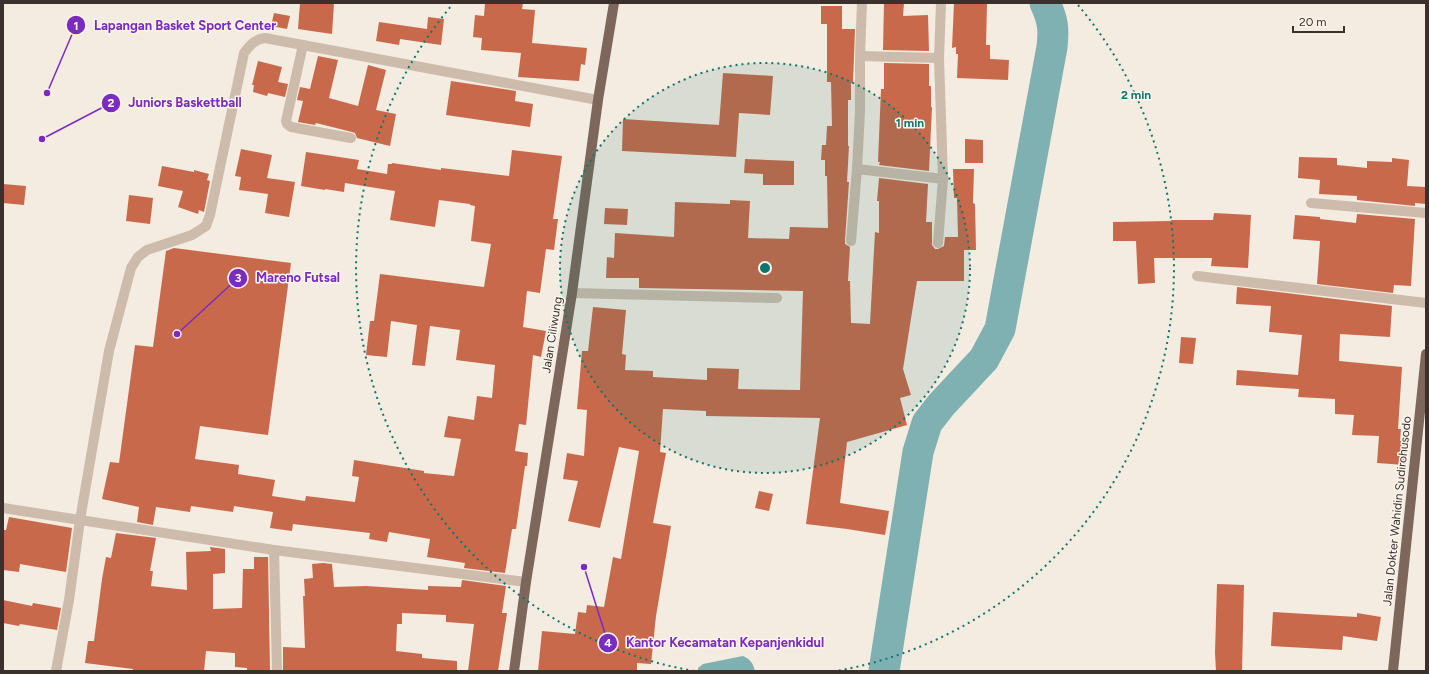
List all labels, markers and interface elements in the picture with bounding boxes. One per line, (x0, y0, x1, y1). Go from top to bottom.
scale bar (1293, 8, 1344, 34)
callout: Lapangan Basket Sport Center (66, 13, 285, 38)
text: 20 m (1299, 15, 1327, 29)
text: Lapangan Basket Sport Center (94, 18, 276, 33)
text: 1 (73, 19, 79, 33)
text: 2 min (1121, 88, 1151, 102)
callout: Juniors Baskettball (101, 90, 250, 115)
text: Juniors Baskettball (128, 95, 242, 110)
text: 2 (108, 96, 115, 110)
text: 1 min (896, 116, 924, 130)
centre of rings (758, 261, 772, 275)
callout: Mareno Futsal (228, 265, 348, 290)
text: Mareno Futsal (256, 270, 340, 285)
text: 3 (235, 271, 242, 285)
street label: Jalan Ciliwung (539, 296, 565, 374)
street label: Jalan Dokter Wahidin Sudirohusodo (1380, 415, 1414, 607)
callout: Kantor Kecamatan Kepanjenkidul (598, 630, 832, 655)
text: Kantor Kecamatan Kepanjenkidul (626, 635, 824, 650)
text: 4 (604, 636, 612, 650)

